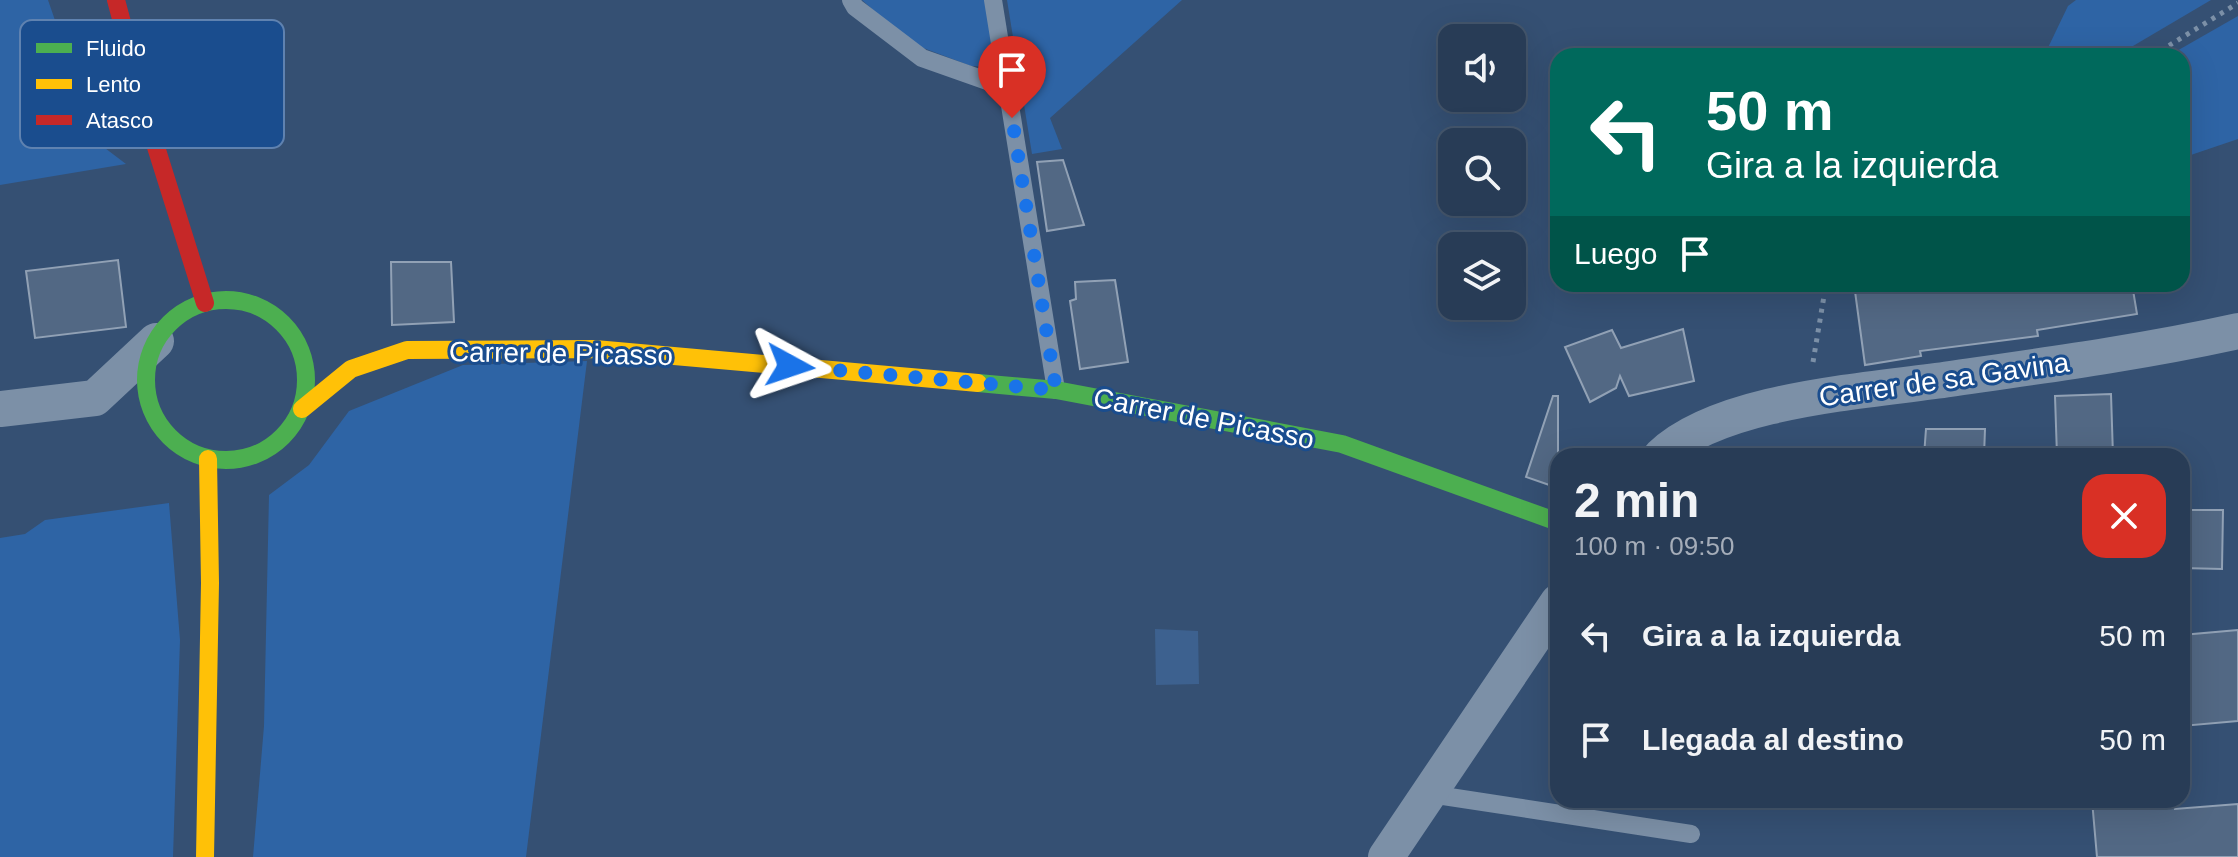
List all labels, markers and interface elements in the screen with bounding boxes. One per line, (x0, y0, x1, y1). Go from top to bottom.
legend (20, 20, 284, 148)
map controls (1438, 24, 1526, 320)
button: sound (1438, 24, 1526, 112)
text: Fluido (86, 36, 146, 61)
pin (978, 36, 1046, 118)
icon: arrive (990, 48, 1034, 92)
text: Lento (86, 72, 141, 97)
text: 50 m (1706, 79, 1834, 142)
icon: left (1574, 80, 1678, 184)
text: Atasco (86, 108, 153, 133)
button: search (1438, 128, 1526, 216)
text: Gira a la izquierda (1706, 145, 1998, 186)
button: layers (1438, 232, 1526, 320)
icon: arrive (1673, 232, 1717, 276)
text: Luego (1574, 237, 1657, 270)
position arrow (748, 324, 832, 408)
street label: Carrer de Picasso (449, 336, 673, 371)
street label: Carrer de sa Gavina (1817, 347, 2071, 412)
street label: Carrer de Picasso (1091, 382, 1317, 455)
text: 2 min (1574, 474, 1699, 527)
button: close (2082, 474, 2166, 558)
text: 100 m · 09:50 (1574, 531, 1734, 561)
icon: left (1574, 614, 1618, 658)
text: Gira a la izquierda (1642, 619, 1900, 652)
text: 50 m (2099, 619, 2166, 652)
icon: arrive (1574, 718, 1618, 762)
text: Llegada al destino (1642, 723, 1904, 756)
text: 50 m (2099, 723, 2166, 756)

